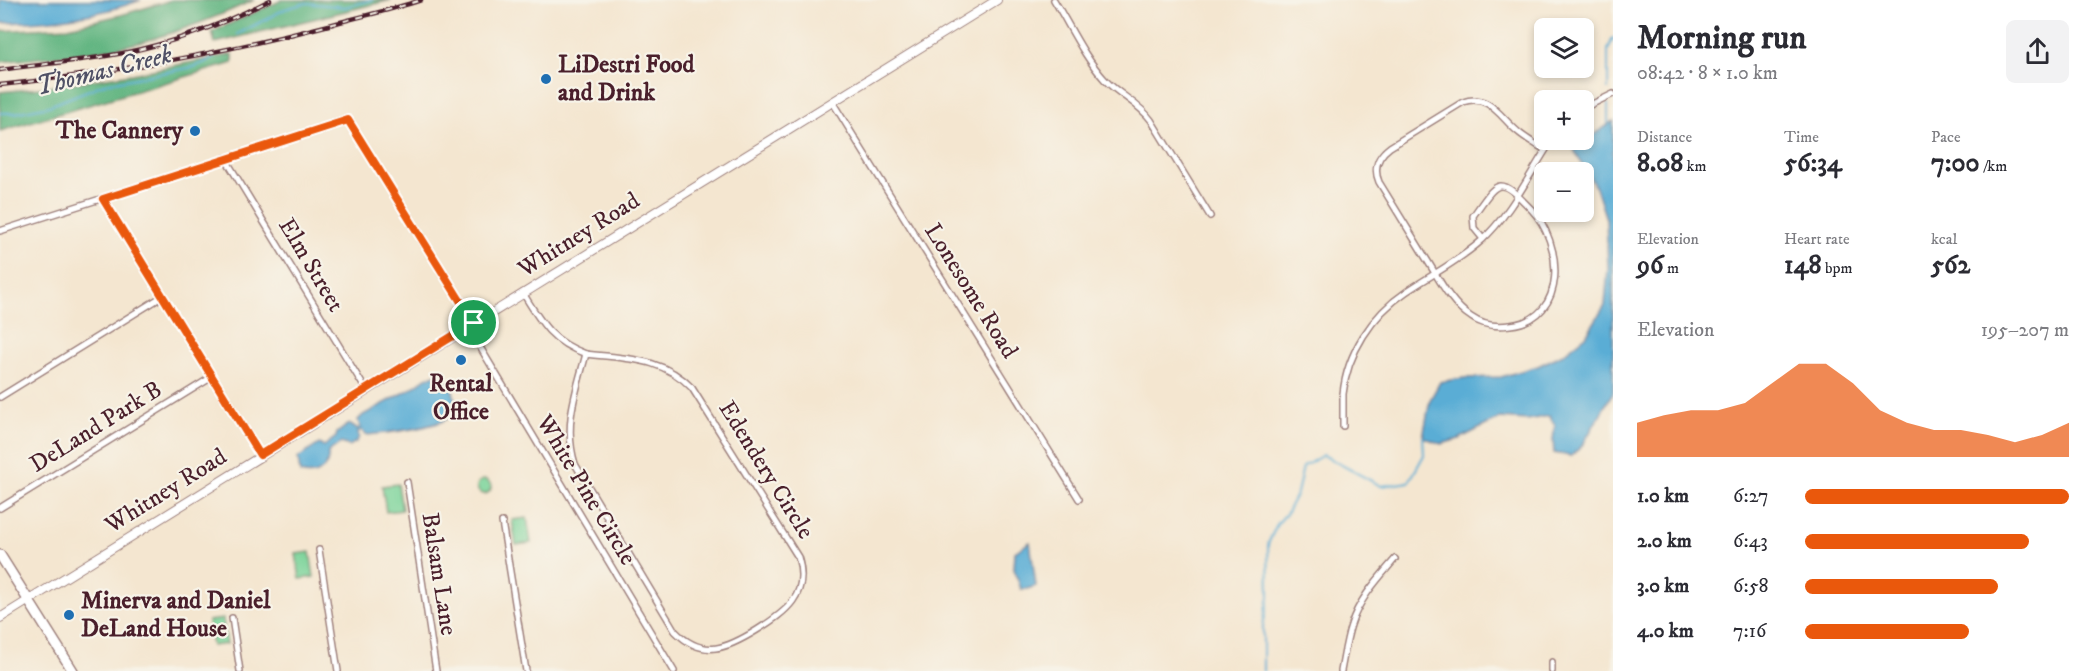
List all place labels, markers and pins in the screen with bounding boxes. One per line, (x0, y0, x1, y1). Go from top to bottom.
place label: LiDestri Food and Drink (558, 50, 696, 108)
marker: LiDestri Food and Drink (539, 72, 553, 86)
place label: The Cannery (55, 116, 184, 146)
marker: The Cannery (188, 124, 202, 138)
pin (448, 297, 499, 348)
marker: Rental Office (454, 353, 468, 367)
place label: Rental Office (429, 369, 493, 427)
place label: Minerva and Daniel DeLand House (81, 586, 271, 644)
marker: Minerva and Daniel DeLand House (62, 608, 76, 622)

